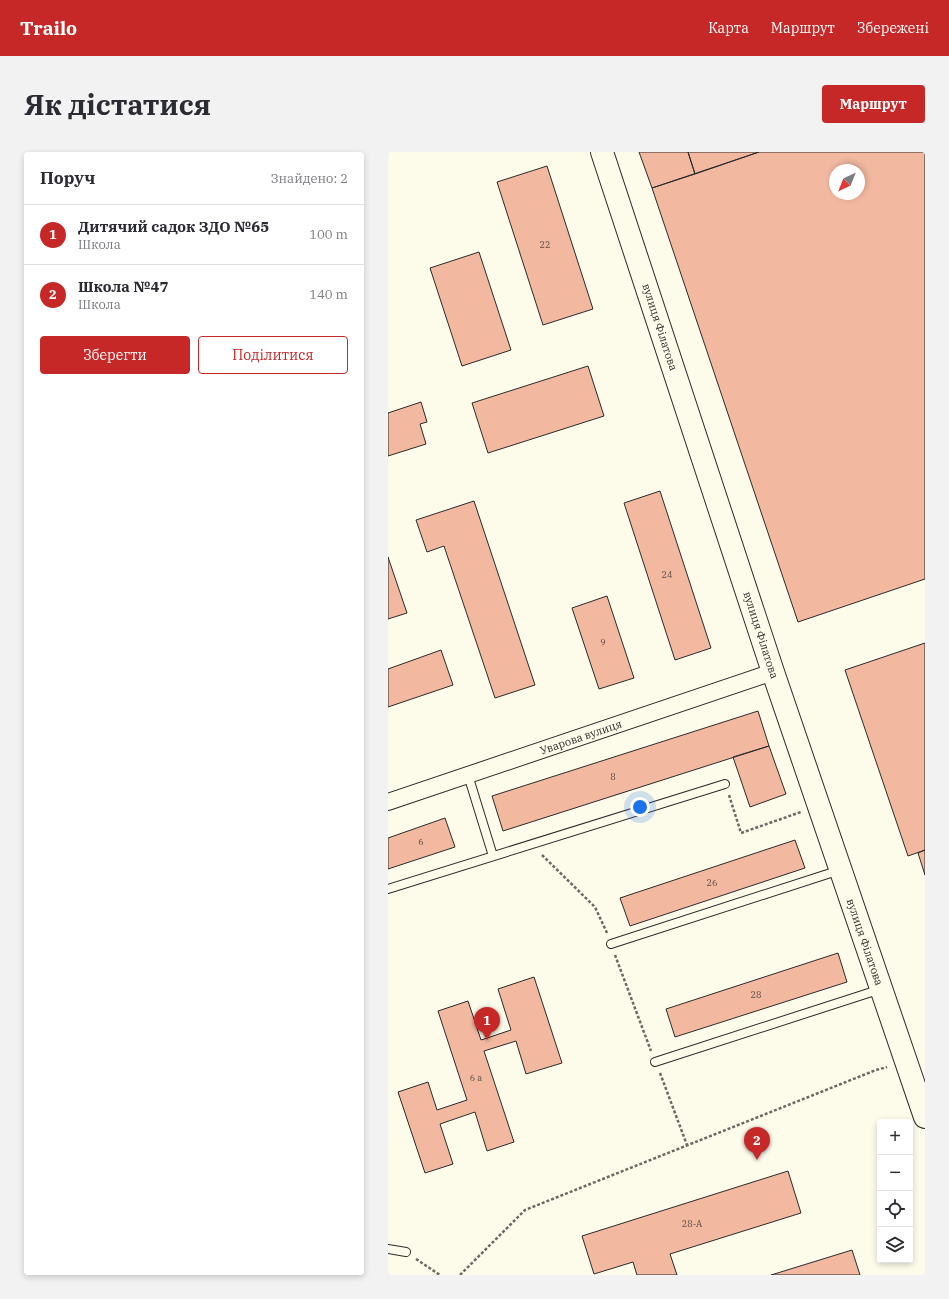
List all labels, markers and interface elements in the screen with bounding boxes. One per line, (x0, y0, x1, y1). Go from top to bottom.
text: Trailo (20, 16, 77, 40)
text: Карта (708, 19, 749, 37)
text: Маршрут (771, 19, 835, 37)
text: Збережені (857, 19, 929, 37)
button: Маршрут (822, 85, 925, 123)
text: Як дістатися (24, 86, 211, 123)
north arrow (829, 164, 865, 200)
text: Поруч (40, 167, 95, 189)
text: Знайдено: 2 (271, 170, 348, 187)
text: Дитячий садок ЗДО №65 (78, 217, 269, 236)
text: 1 (49, 226, 57, 243)
text: 100 m (309, 226, 348, 243)
text: Школа (78, 236, 121, 253)
house number: 22 (540, 239, 550, 250)
text: Школа №47 (78, 277, 168, 296)
street label: вулиця Філатова (639, 282, 681, 372)
text: 2 (49, 286, 57, 303)
text: 140 m (309, 286, 348, 303)
text: Школа (78, 296, 121, 313)
button: Зберегти (40, 336, 190, 374)
button: Поділитися (198, 336, 348, 374)
house number: 24 (662, 569, 672, 580)
street label: вулиця Філатова (740, 590, 782, 680)
house number: 9 (600, 637, 606, 648)
street label: Уварова вулиця (538, 716, 624, 758)
house number: 8 (610, 771, 616, 782)
your location (630, 797, 650, 817)
house number: 6 (418, 836, 424, 847)
house number: 26 (707, 877, 717, 888)
street label: вулиця Філатова (844, 897, 886, 987)
house number: 28 (751, 989, 761, 1000)
pin: 1 (474, 1007, 500, 1040)
house number: 6 а (470, 1072, 482, 1083)
map controls (877, 1119, 913, 1263)
button: + (877, 1119, 913, 1155)
pin: 2 (744, 1127, 770, 1160)
button: − (877, 1155, 913, 1191)
button: locate (877, 1191, 913, 1227)
house number: 28-А (682, 1218, 703, 1229)
button: layers (877, 1227, 913, 1263)

